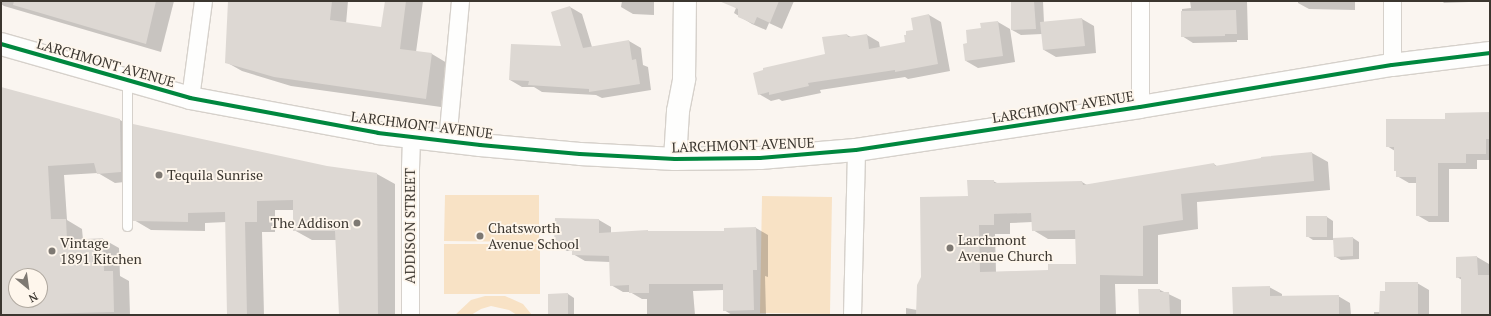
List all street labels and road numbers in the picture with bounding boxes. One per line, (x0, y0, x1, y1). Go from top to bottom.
street label: LARCHMONT AVENUE (35, 35, 177, 91)
street label: LARCHMONT AVENUE (991, 87, 1135, 127)
street label: LARCHMONT AVENUE (350, 108, 494, 142)
street label: LARCHMONT AVENUE (671, 134, 815, 156)
street label: ADDISON STREET (402, 168, 418, 284)

